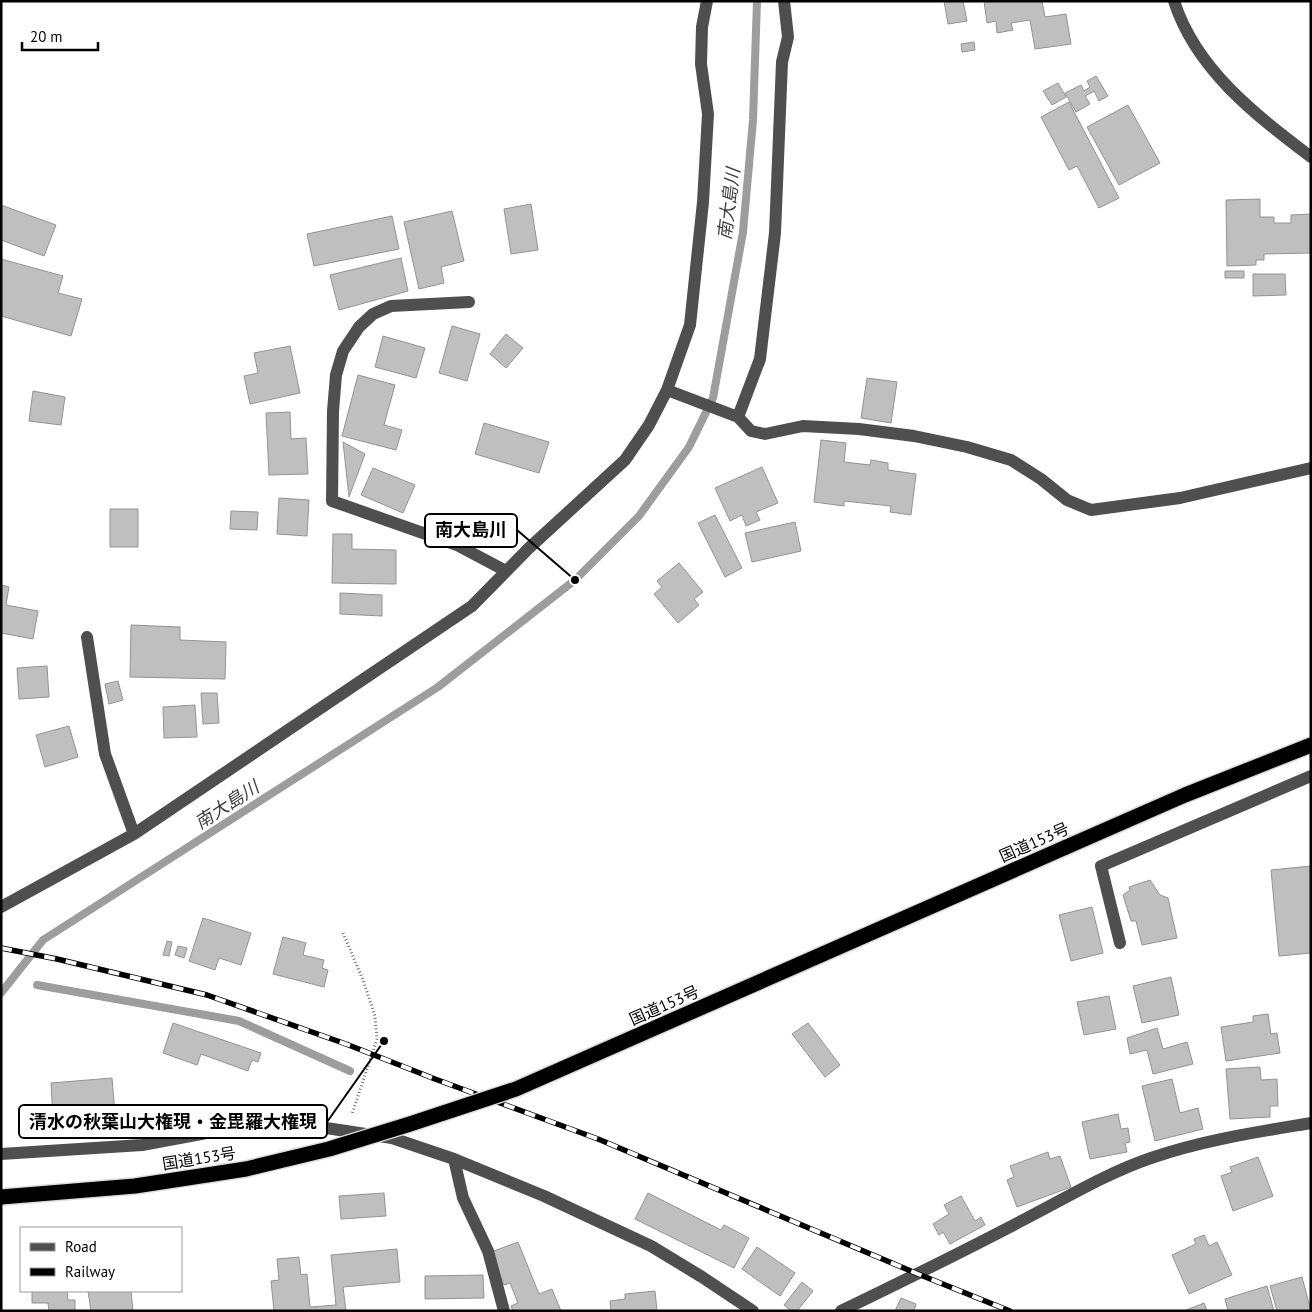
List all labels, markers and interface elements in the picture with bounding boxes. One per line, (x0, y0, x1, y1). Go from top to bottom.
scale bar (22, 20, 99, 52)
text: 20 m (30, 27, 63, 46)
water label: 南大島川 (713, 165, 745, 241)
callout: 南大島川 (425, 514, 517, 547)
text: 南大島川 (435, 518, 507, 541)
water label: 南大島川 (190, 774, 265, 834)
street label: 国道153号 (996, 818, 1072, 866)
street label: 国道153号 (626, 981, 702, 1029)
callout: 清水の秋葉山大権現・金毘羅大権現 (19, 1105, 327, 1138)
text: 清水の秋葉山大権現・金毘羅大権現 (29, 1110, 317, 1133)
street label: 国道153号 (161, 1142, 237, 1174)
legend (20, 1227, 182, 1292)
text: Road (65, 1237, 97, 1256)
text: Railway (65, 1262, 115, 1281)

